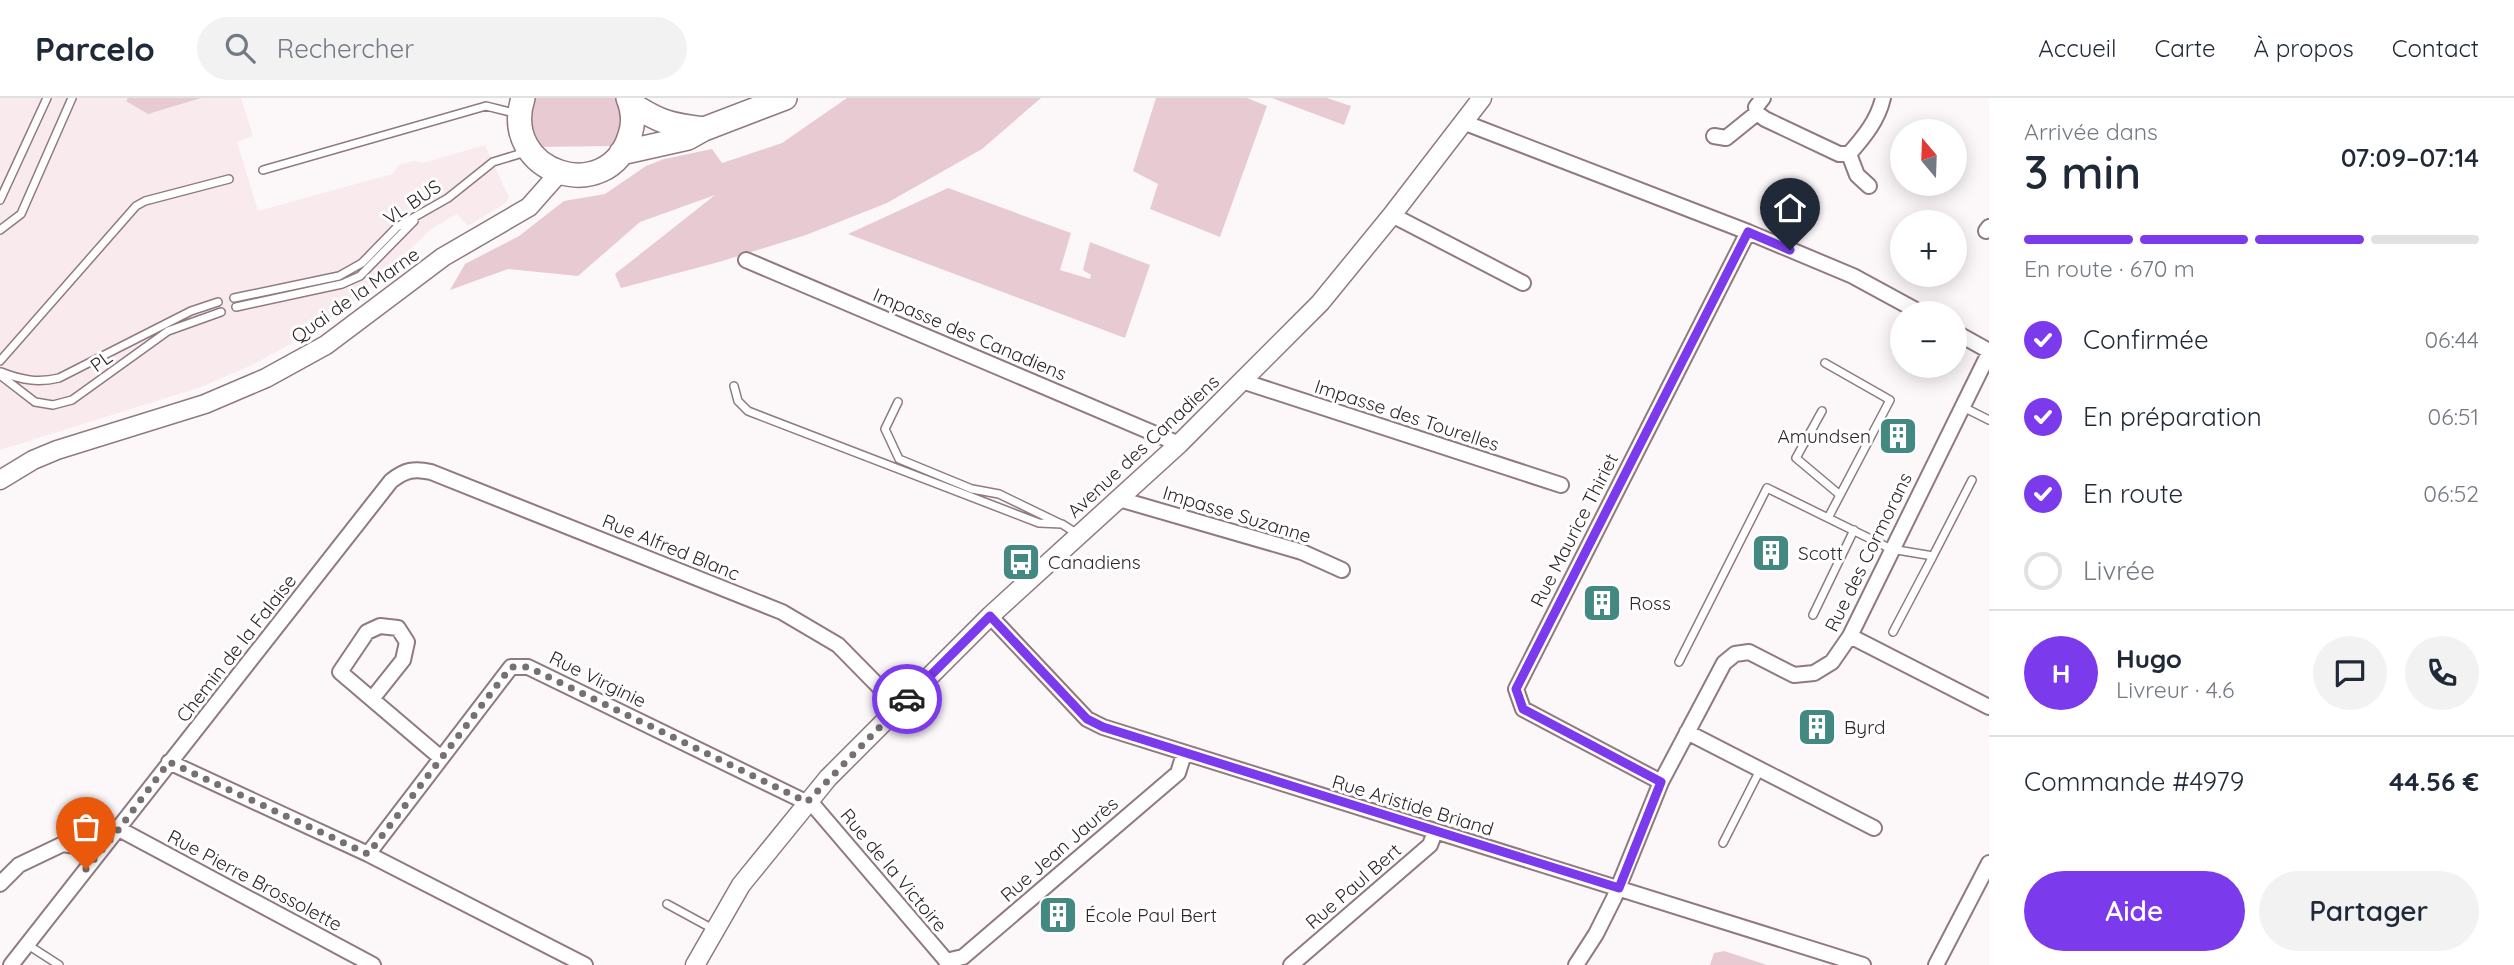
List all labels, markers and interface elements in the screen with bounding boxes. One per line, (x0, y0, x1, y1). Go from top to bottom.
search box (197, 17, 687, 80)
text: Parcelo (35, 28, 155, 69)
icon: search (221, 29, 259, 67)
text: Rechercher (277, 32, 414, 65)
text: Accueil (2038, 33, 2117, 63)
text: Carte (2155, 33, 2216, 63)
text: À propos (2254, 33, 2354, 63)
text: Contact (2392, 33, 2479, 63)
text: Arrivée dans (2024, 117, 2158, 146)
north arrow (1890, 119, 1967, 196)
map controls (1890, 119, 1967, 378)
text: 07:09–07:14 (2341, 141, 2479, 174)
text: 3 min (2024, 143, 2141, 201)
street label: VL BUS (379, 174, 445, 230)
pin (1760, 178, 1820, 250)
icon: home (1771, 189, 1809, 227)
button: + (1890, 210, 1967, 287)
street label: Quai de la Marne (286, 242, 424, 348)
text: En route · 670 m (2024, 254, 2195, 283)
street label: Impasse des Canadiens (870, 282, 1070, 386)
button: − (1890, 301, 1967, 378)
icon: check (2024, 321, 2062, 359)
text: Confirmée (2083, 323, 2209, 356)
text: 06:44 (2424, 325, 2479, 354)
street label: PL (85, 345, 117, 377)
street label: Avenue des Canadiens (1062, 369, 1224, 523)
street label: Impasse des Tourelles (1312, 374, 1502, 456)
icon: check (2024, 398, 2062, 436)
text: En préparation (2083, 400, 2262, 433)
text: 06:51 (2428, 402, 2479, 431)
building icon: Amundsen (1877, 415, 1919, 457)
place label: Amundsen (1777, 424, 1871, 448)
street label: Rue Maurice Thiriet (1525, 449, 1623, 611)
street label: Rue des Cormorans (1819, 468, 1917, 636)
icon: check (2024, 475, 2062, 513)
text: En route (2083, 477, 2183, 510)
text: 06:52 (2423, 479, 2479, 508)
street label: Impasse Suzanne (1160, 480, 1314, 548)
street label: Rue Alfred Blanc (599, 509, 743, 586)
building icon: Scott (1750, 532, 1792, 574)
bus stop icon: Canadiens (1000, 541, 1042, 583)
place label: Scott (1798, 541, 1843, 565)
place label: Canadiens (1048, 550, 1141, 574)
text: Livrée (2083, 554, 2155, 587)
street label: Chemin de la Falaise (171, 569, 301, 727)
building icon: Ross (1581, 582, 1623, 624)
place label: Ross (1629, 591, 1671, 615)
button: chat (2313, 636, 2387, 710)
button: phone (2405, 636, 2479, 710)
text: Hugo (2116, 642, 2182, 675)
street label: Rue Virginie (546, 645, 650, 713)
text: H (2052, 657, 2070, 690)
courier (872, 664, 942, 734)
text: Livreur · 4.6 (2116, 675, 2234, 704)
icon: car (888, 680, 926, 718)
building icon: Byrd (1796, 706, 1838, 748)
place label: Byrd (1844, 715, 1886, 739)
text: Commande #4979 (2024, 765, 2244, 798)
text: 44.56 € (2389, 765, 2479, 798)
street label: Rue Aristide Briand (1329, 769, 1497, 841)
street label: Rue Jean Jaurès (995, 791, 1123, 907)
pin (56, 797, 116, 869)
street label: Rue de la Victoire (835, 803, 953, 937)
icon: bag (67, 808, 105, 846)
street label: Rue Pierre Brossolette (164, 824, 346, 936)
street label: Rue Paul Bert (1300, 838, 1406, 934)
button: Aide (2024, 871, 2245, 951)
button: Partager (2259, 871, 2479, 951)
building icon: École Paul Bert (1037, 894, 1079, 936)
place label: École Paul Bert (1085, 903, 1217, 927)

